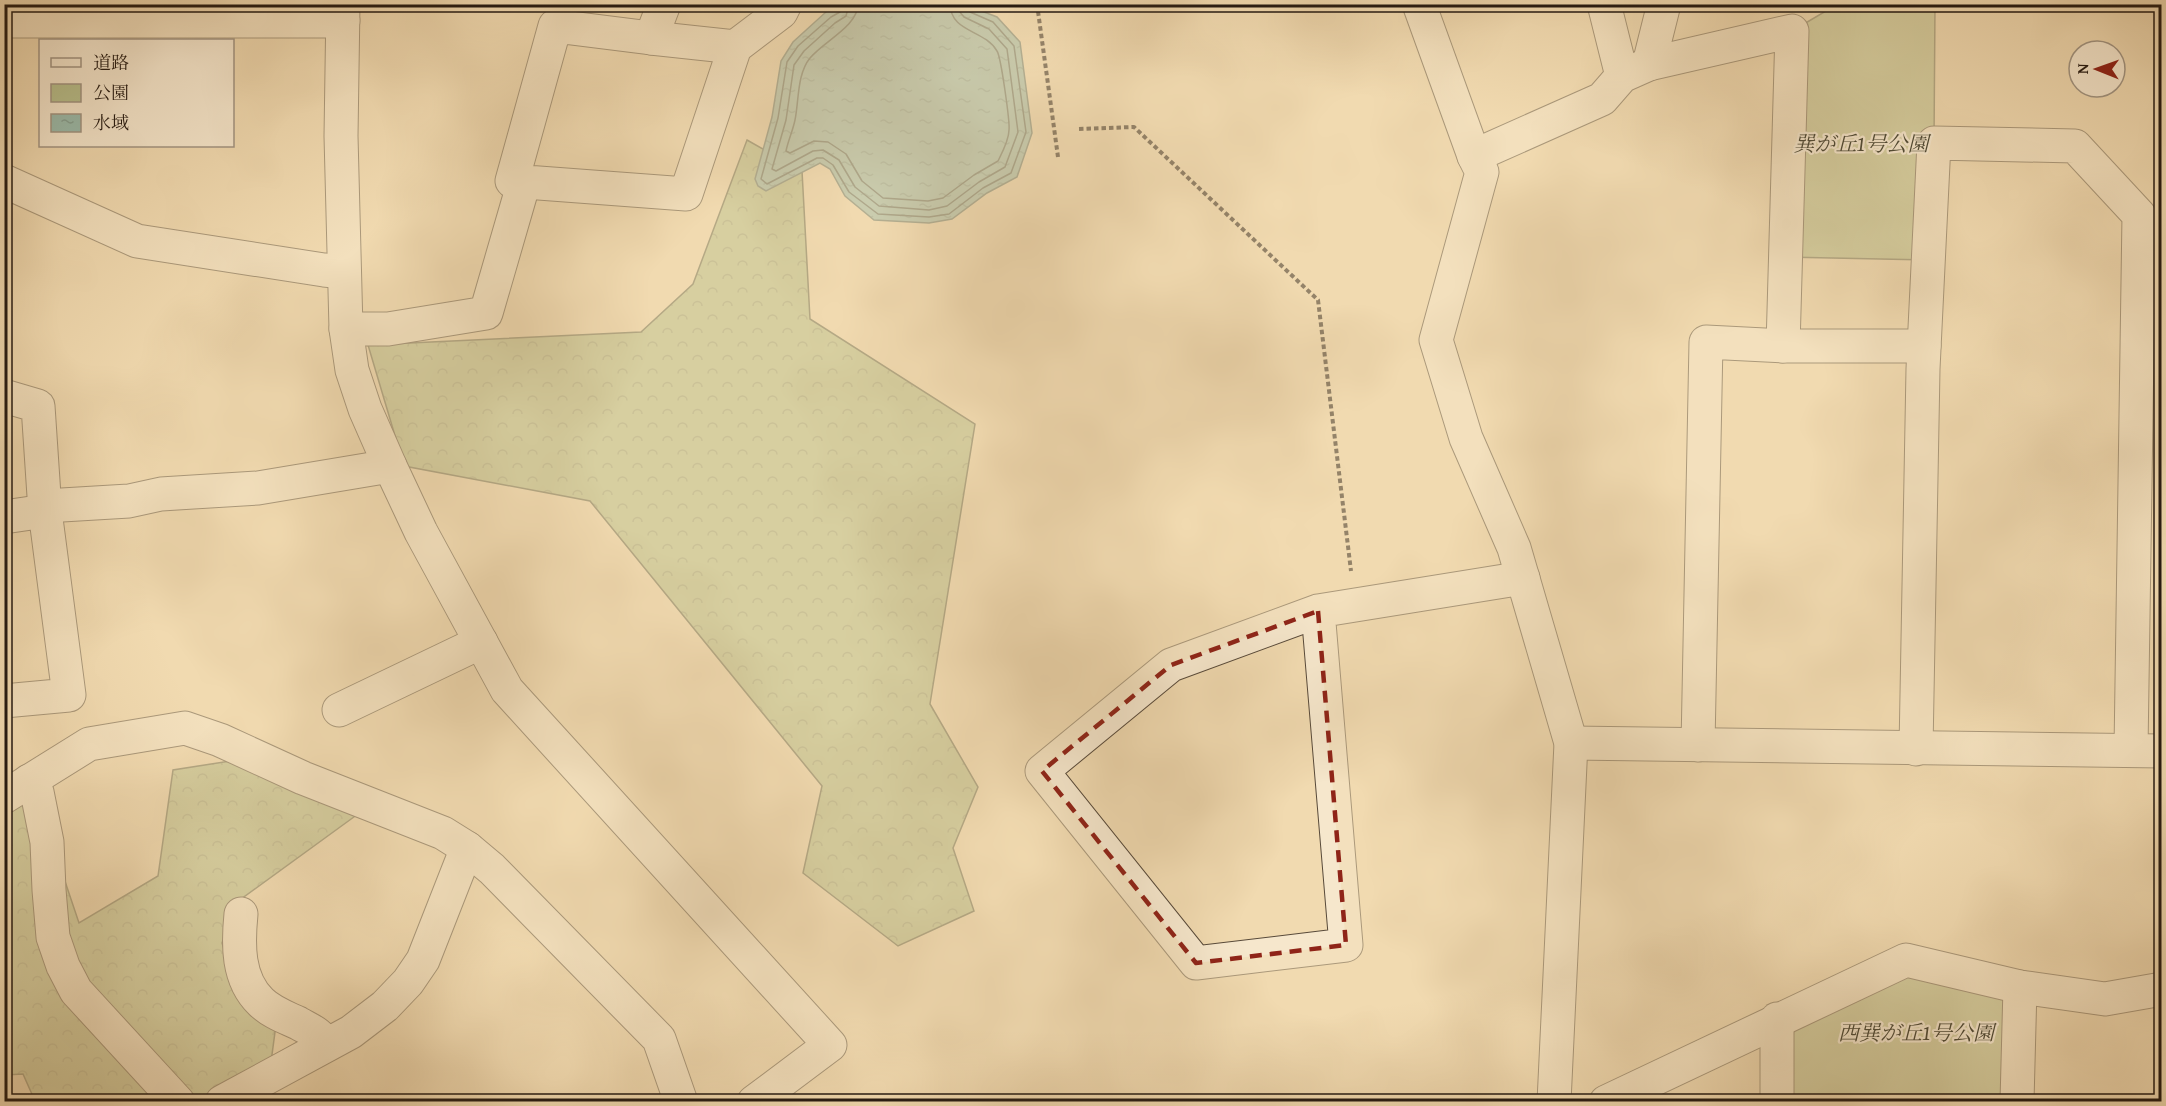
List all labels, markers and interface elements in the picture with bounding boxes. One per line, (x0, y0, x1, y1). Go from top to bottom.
legend (39, 39, 234, 147)
north arrow (2067, 39, 2127, 99)
text: 道路 (93, 49, 129, 76)
text: N (2070, 63, 2094, 74)
text: 公園 (93, 79, 129, 106)
text: 水域 (93, 109, 129, 136)
park label: 巽が丘1号公園 (1794, 128, 1931, 159)
park label: 西巽が丘1号公園 (1838, 1017, 1997, 1048)

